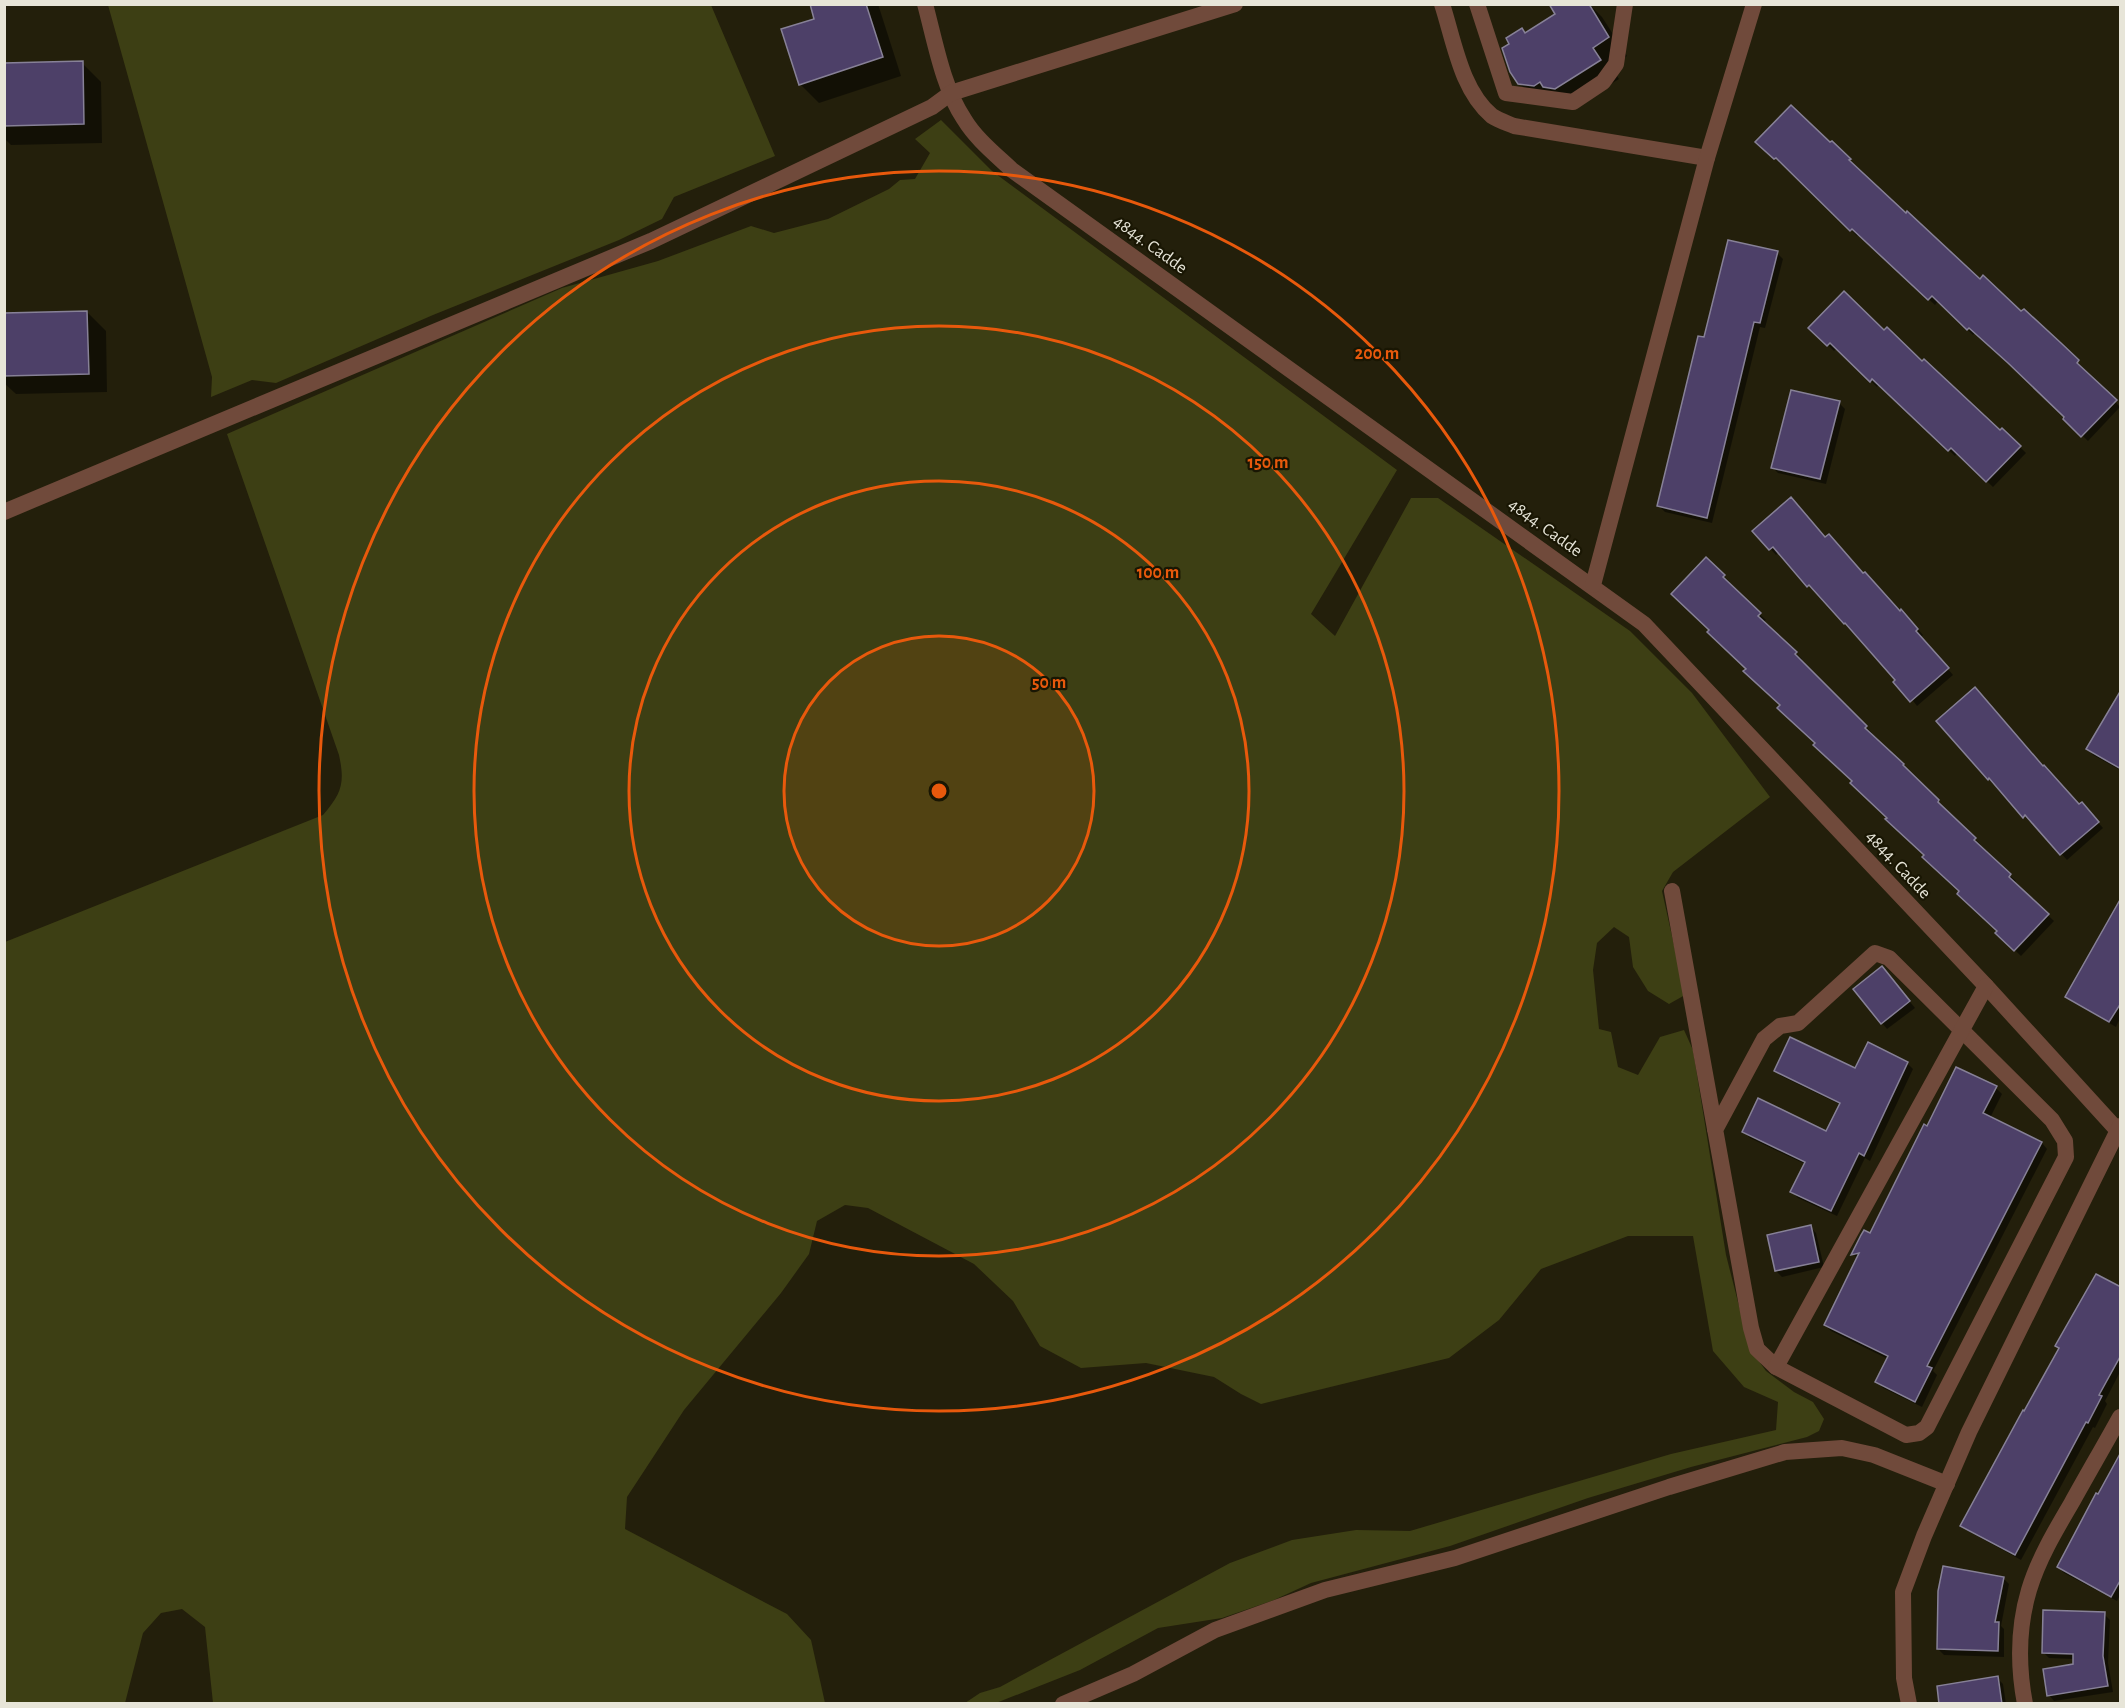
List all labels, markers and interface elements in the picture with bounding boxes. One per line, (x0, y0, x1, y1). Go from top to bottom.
street label: 4844. Cadde (1110, 212, 1190, 278)
text: 200 m (1355, 345, 1399, 363)
text: 150 m (1248, 454, 1288, 472)
street label: 4844. Cadde (1505, 495, 1585, 561)
text: 100 m (1137, 564, 1179, 582)
text: 50 m (1032, 674, 1066, 692)
centre of rings (929, 781, 949, 801)
street label: 4844. Cadde (1862, 827, 1934, 903)

